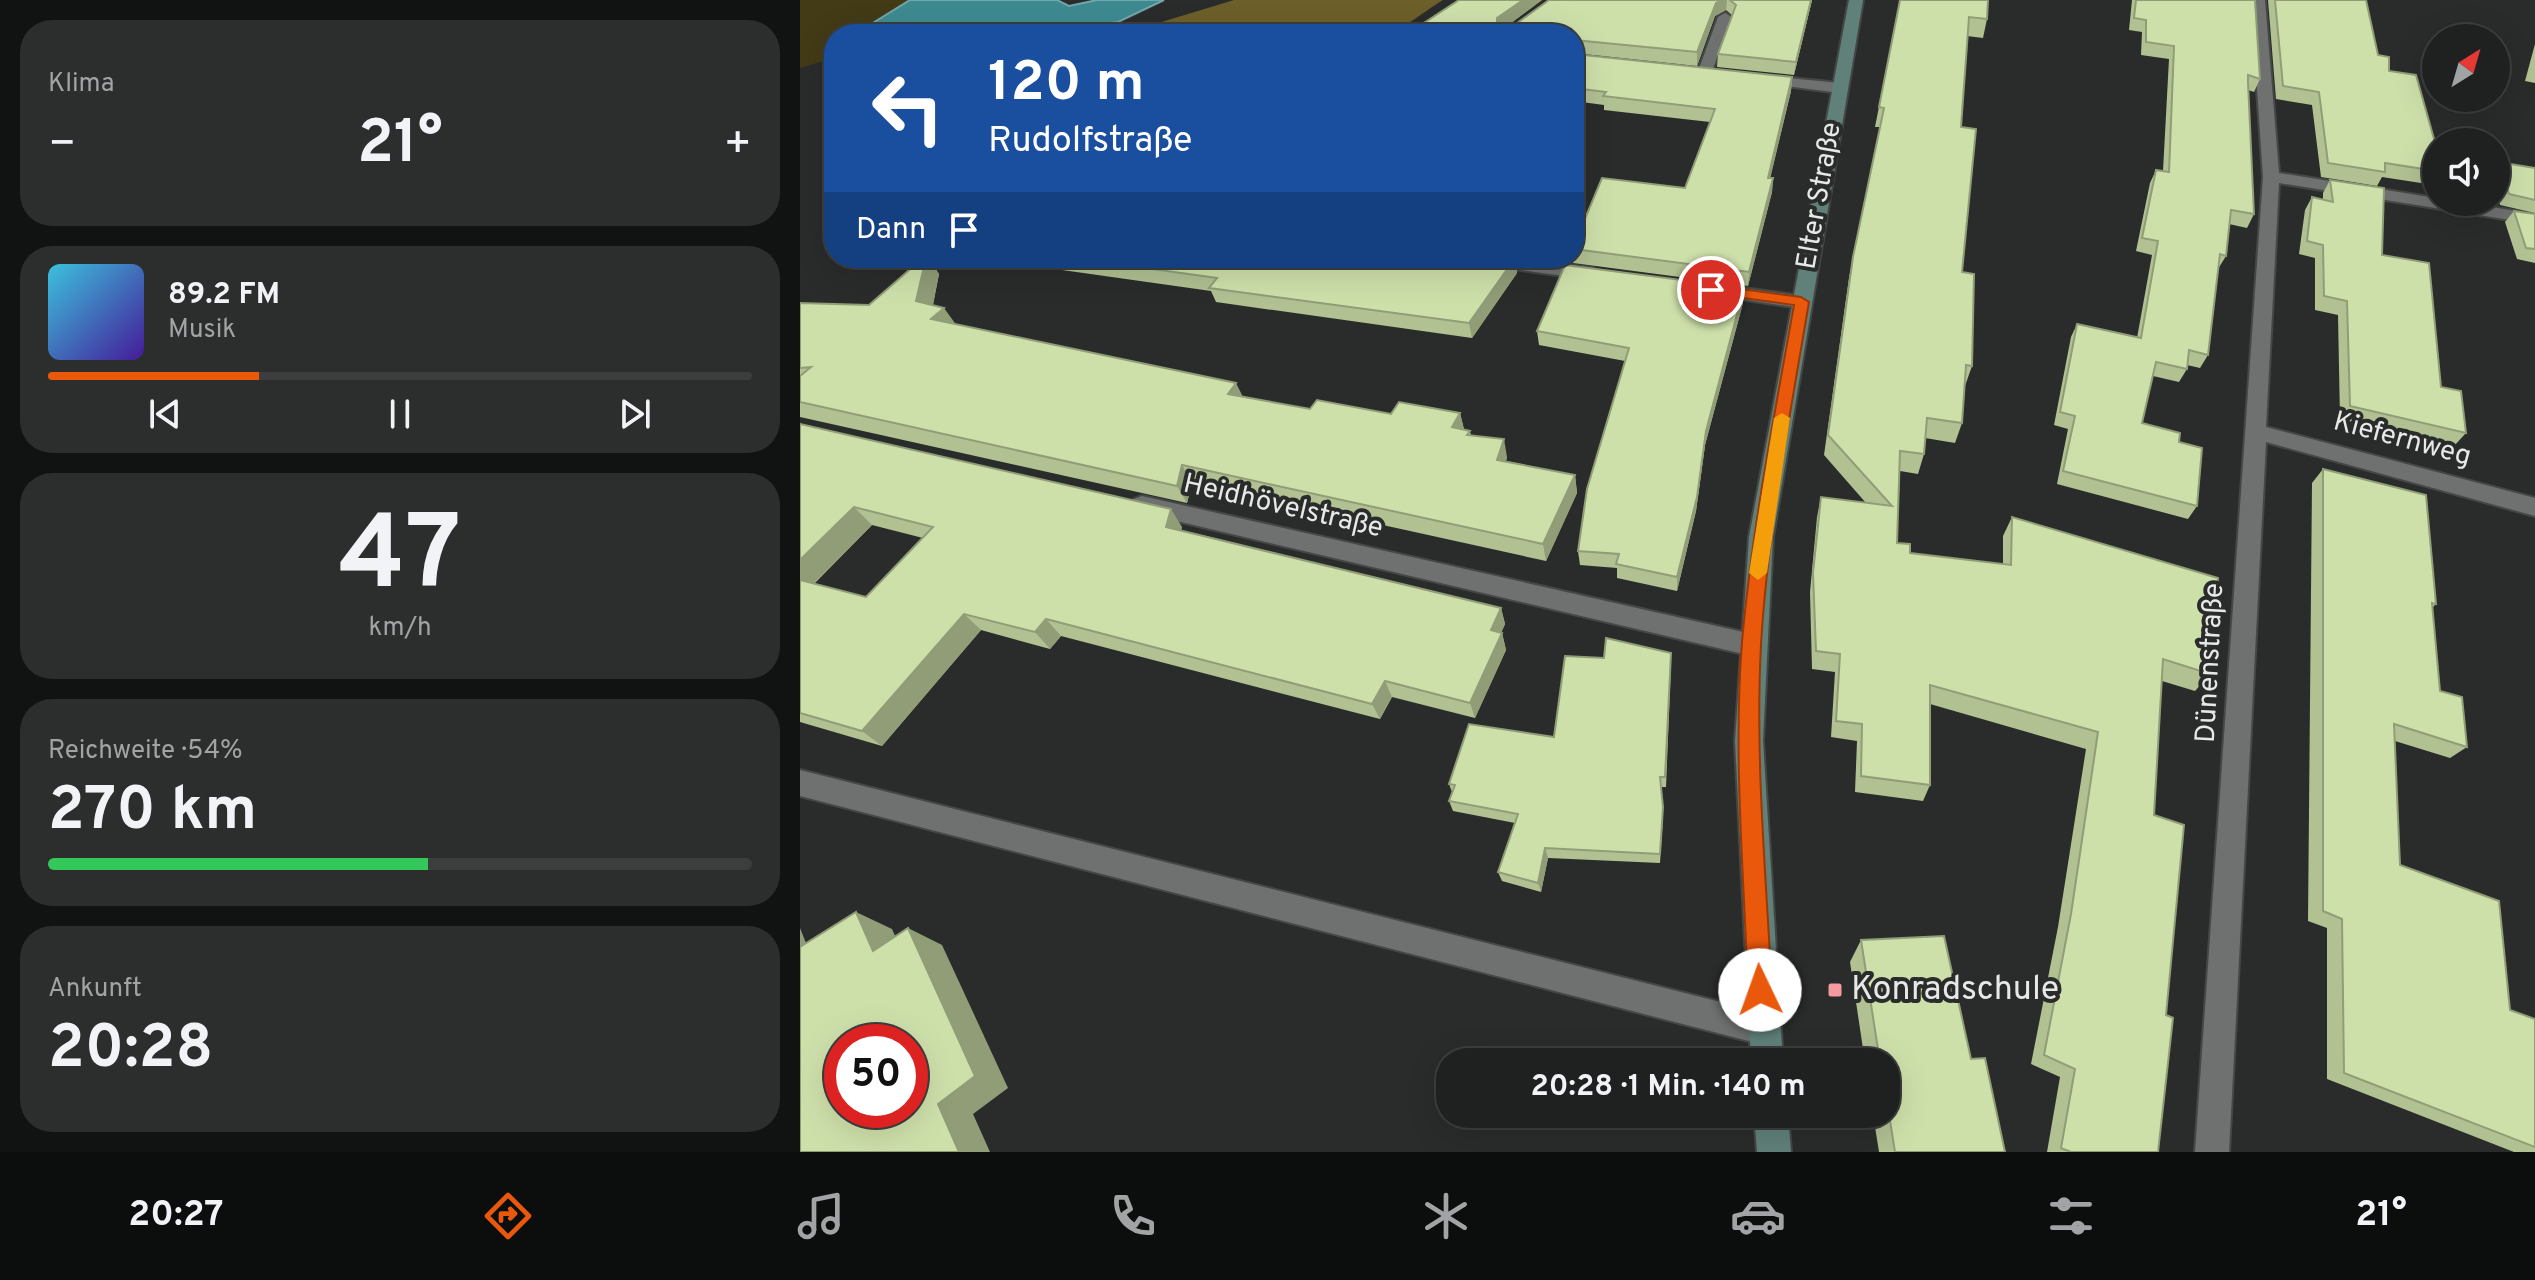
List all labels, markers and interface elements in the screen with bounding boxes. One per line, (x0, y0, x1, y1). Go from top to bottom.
north arrow (2422, 24, 2510, 112)
map controls (2422, 24, 2510, 216)
text: 120 m (988, 50, 1145, 120)
icon: left (856, 56, 960, 160)
text: Klima (48, 68, 114, 101)
text: 21° (357, 108, 443, 184)
text: − (48, 118, 76, 174)
text: + (724, 118, 752, 174)
text: Rudolfstraße (988, 119, 1192, 165)
street label: Elter Straße (1789, 120, 1851, 272)
button: sound (2422, 128, 2510, 216)
icon: arrive (942, 208, 986, 252)
text: Dann (856, 212, 926, 249)
pin (1677, 256, 1745, 324)
icon: arrive (1689, 268, 1733, 312)
text: 89.2 FM (168, 277, 280, 314)
text: Musik (168, 314, 236, 347)
icon: previous (143, 392, 187, 436)
icon: pause (378, 392, 422, 436)
icon: next (613, 392, 657, 436)
street label: Kiefernweg (2329, 404, 2475, 476)
street label: Heidhövelstraße (1180, 467, 1386, 547)
text: 47 (339, 494, 461, 626)
street label: Dünenstraße (2189, 582, 2233, 744)
text: km/h (368, 612, 432, 645)
text: Reichweite · 54% (48, 735, 243, 768)
text: 270 km (48, 775, 257, 851)
position arrow (1718, 948, 1802, 1032)
place label: Konradschule (1851, 969, 2059, 1012)
text: Ankunft (48, 973, 142, 1006)
marker: Konradschule (1826, 981, 1844, 999)
text: 20:28 (48, 1013, 213, 1089)
speed limit sign: 50 (824, 1024, 928, 1128)
text: 20:28 · 1 Min. · 140 m (1531, 1069, 1805, 1106)
icon: directions (480, 1188, 536, 1244)
icon: music (793, 1188, 849, 1244)
icon: phone (1105, 1188, 1161, 1244)
icon: climate (1418, 1188, 1474, 1244)
icon: car (1730, 1188, 1786, 1244)
icon: filters (2043, 1188, 2099, 1244)
text: 20:27 (128, 1193, 224, 1239)
text: 21° (2355, 1193, 2407, 1239)

